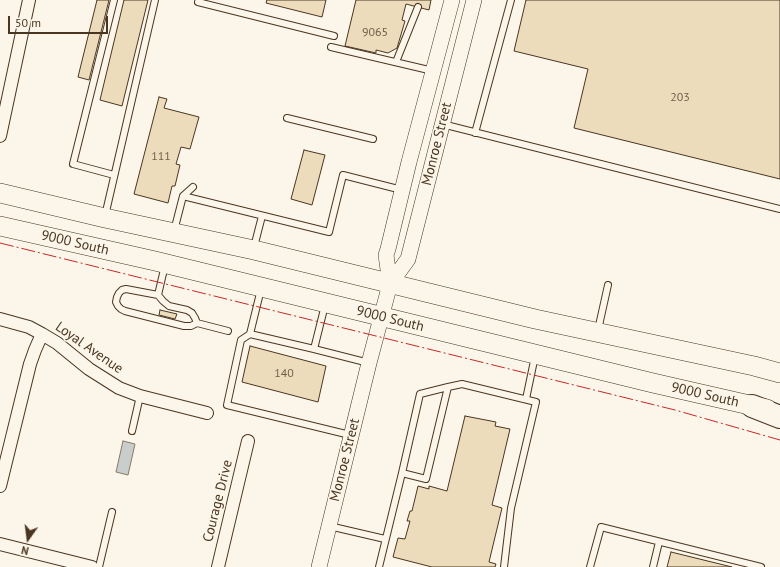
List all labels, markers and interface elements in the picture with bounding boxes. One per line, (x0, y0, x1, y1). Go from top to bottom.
scale bar (10, 8, 110, 34)
text: 50 m (15, 15, 41, 30)
house number: 9065 (362, 26, 388, 40)
house number: 203 (670, 91, 690, 105)
street label: Monroe Street (419, 101, 455, 187)
house number: 111 (151, 150, 171, 164)
street label: 9000 South (39, 227, 111, 259)
street label: 9000 South (354, 302, 426, 336)
street label: Loyal Avenue (52, 319, 126, 377)
house number: 140 (274, 367, 294, 381)
street label: 9000 South (669, 379, 741, 411)
street label: Monroe Street (327, 417, 363, 503)
street label: Courage Drive (200, 458, 236, 544)
north arrow (8, 519, 48, 559)
text: N (20, 543, 30, 558)

